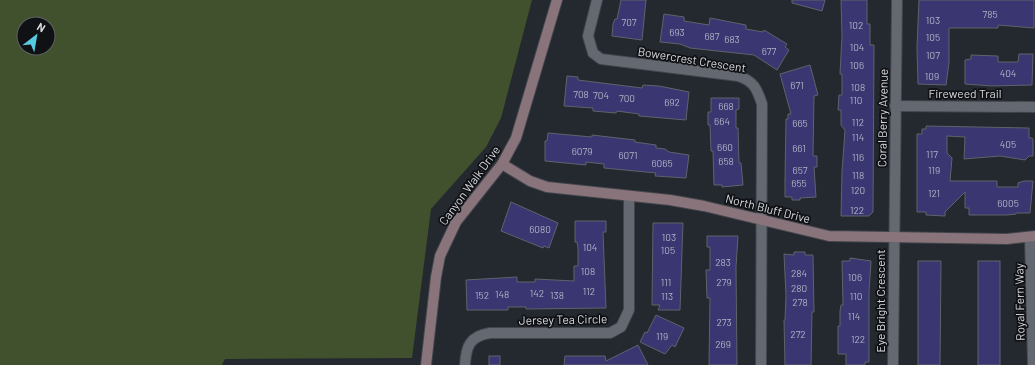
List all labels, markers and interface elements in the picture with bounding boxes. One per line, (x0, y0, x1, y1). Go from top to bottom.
house number: 785 (982, 8, 998, 20)
house number: 103 (926, 14, 940, 26)
north arrow (16, 16, 56, 56)
house number: 707 (621, 16, 637, 28)
house number: 102 (849, 19, 863, 31)
text: N (35, 20, 48, 34)
house number: 693 (669, 26, 685, 38)
house number: 687 (704, 30, 720, 42)
house number: 105 (926, 31, 940, 43)
house number: 683 (724, 33, 740, 45)
house number: 104 (850, 41, 864, 53)
street label: Bowercrest Crescent (637, 44, 747, 74)
house number: 677 (762, 45, 777, 57)
house number: 107 (926, 49, 940, 61)
house number: 106 (850, 59, 864, 71)
house number: 404 (1000, 67, 1016, 79)
street label: Coral Berry Avenue (874, 69, 890, 167)
house number: 109 (925, 70, 939, 82)
house number: 671 (790, 79, 804, 91)
house number: 108 (851, 81, 865, 93)
street label: Fireweed Trail (928, 86, 1002, 100)
house number: 708 (573, 88, 589, 100)
house number: 704 (593, 89, 609, 101)
house number: 700 (619, 92, 635, 104)
house number: 110 (850, 94, 862, 106)
house number: 692 (664, 96, 680, 108)
house number: 668 (718, 100, 734, 112)
house number: 664 (714, 115, 730, 127)
house number: 112 (852, 116, 864, 128)
house number: 665 (792, 117, 808, 129)
house number: 114 (852, 131, 864, 143)
house number: 405 (1000, 138, 1016, 150)
house number: 660 (717, 141, 733, 153)
house number: 661 (792, 142, 806, 154)
street label: Canyon Walk Drive (436, 143, 502, 227)
house number: 6079 (572, 145, 592, 157)
house number: 117 (926, 148, 938, 160)
house number: 6071 (618, 149, 638, 161)
house number: 116 (852, 151, 864, 163)
house number: 658 (718, 155, 734, 167)
house number: 6065 (651, 157, 673, 169)
house number: 657 (792, 164, 808, 176)
house number: 119 (928, 164, 940, 176)
house number: 118 (852, 169, 864, 181)
house number: 655 (791, 177, 807, 189)
house number: 120 (851, 184, 865, 196)
house number: 121 (928, 187, 940, 199)
street label: North Bluff Drive (724, 191, 812, 225)
house number: 6005 (997, 197, 1019, 209)
house number: 122 (850, 204, 864, 216)
house number: 6080 (529, 223, 551, 235)
house number: 103 (662, 231, 676, 243)
house number: 104 (583, 241, 597, 253)
house number: 105 (661, 244, 675, 256)
street label: Eye Bright Crescent (873, 249, 887, 353)
house number: 283 (715, 256, 731, 268)
street label: Royal Fern Way (1011, 263, 1027, 341)
house number: 108 (581, 265, 595, 277)
house number: 284 (791, 267, 807, 279)
house number: 106 (848, 271, 862, 283)
house number: 111 (661, 276, 671, 288)
house number: 279 (716, 276, 732, 288)
house number: 280 (791, 282, 807, 294)
house number: 112 (583, 285, 595, 297)
house number: 142 (530, 287, 544, 299)
house number: 148 (495, 288, 509, 300)
house number: 152 (475, 289, 489, 301)
house number: 138 (550, 289, 564, 301)
house number: 113 (661, 290, 673, 302)
house number: 110 (850, 290, 862, 302)
house number: 278 (792, 296, 808, 308)
house number: 114 (848, 310, 860, 322)
street label: Jersey Tea Circle (519, 311, 607, 327)
house number: 273 (716, 316, 732, 328)
house number: 272 (790, 328, 806, 340)
house number: 119 (656, 330, 668, 342)
house number: 122 (851, 333, 865, 345)
house number: 269 (715, 338, 731, 350)

